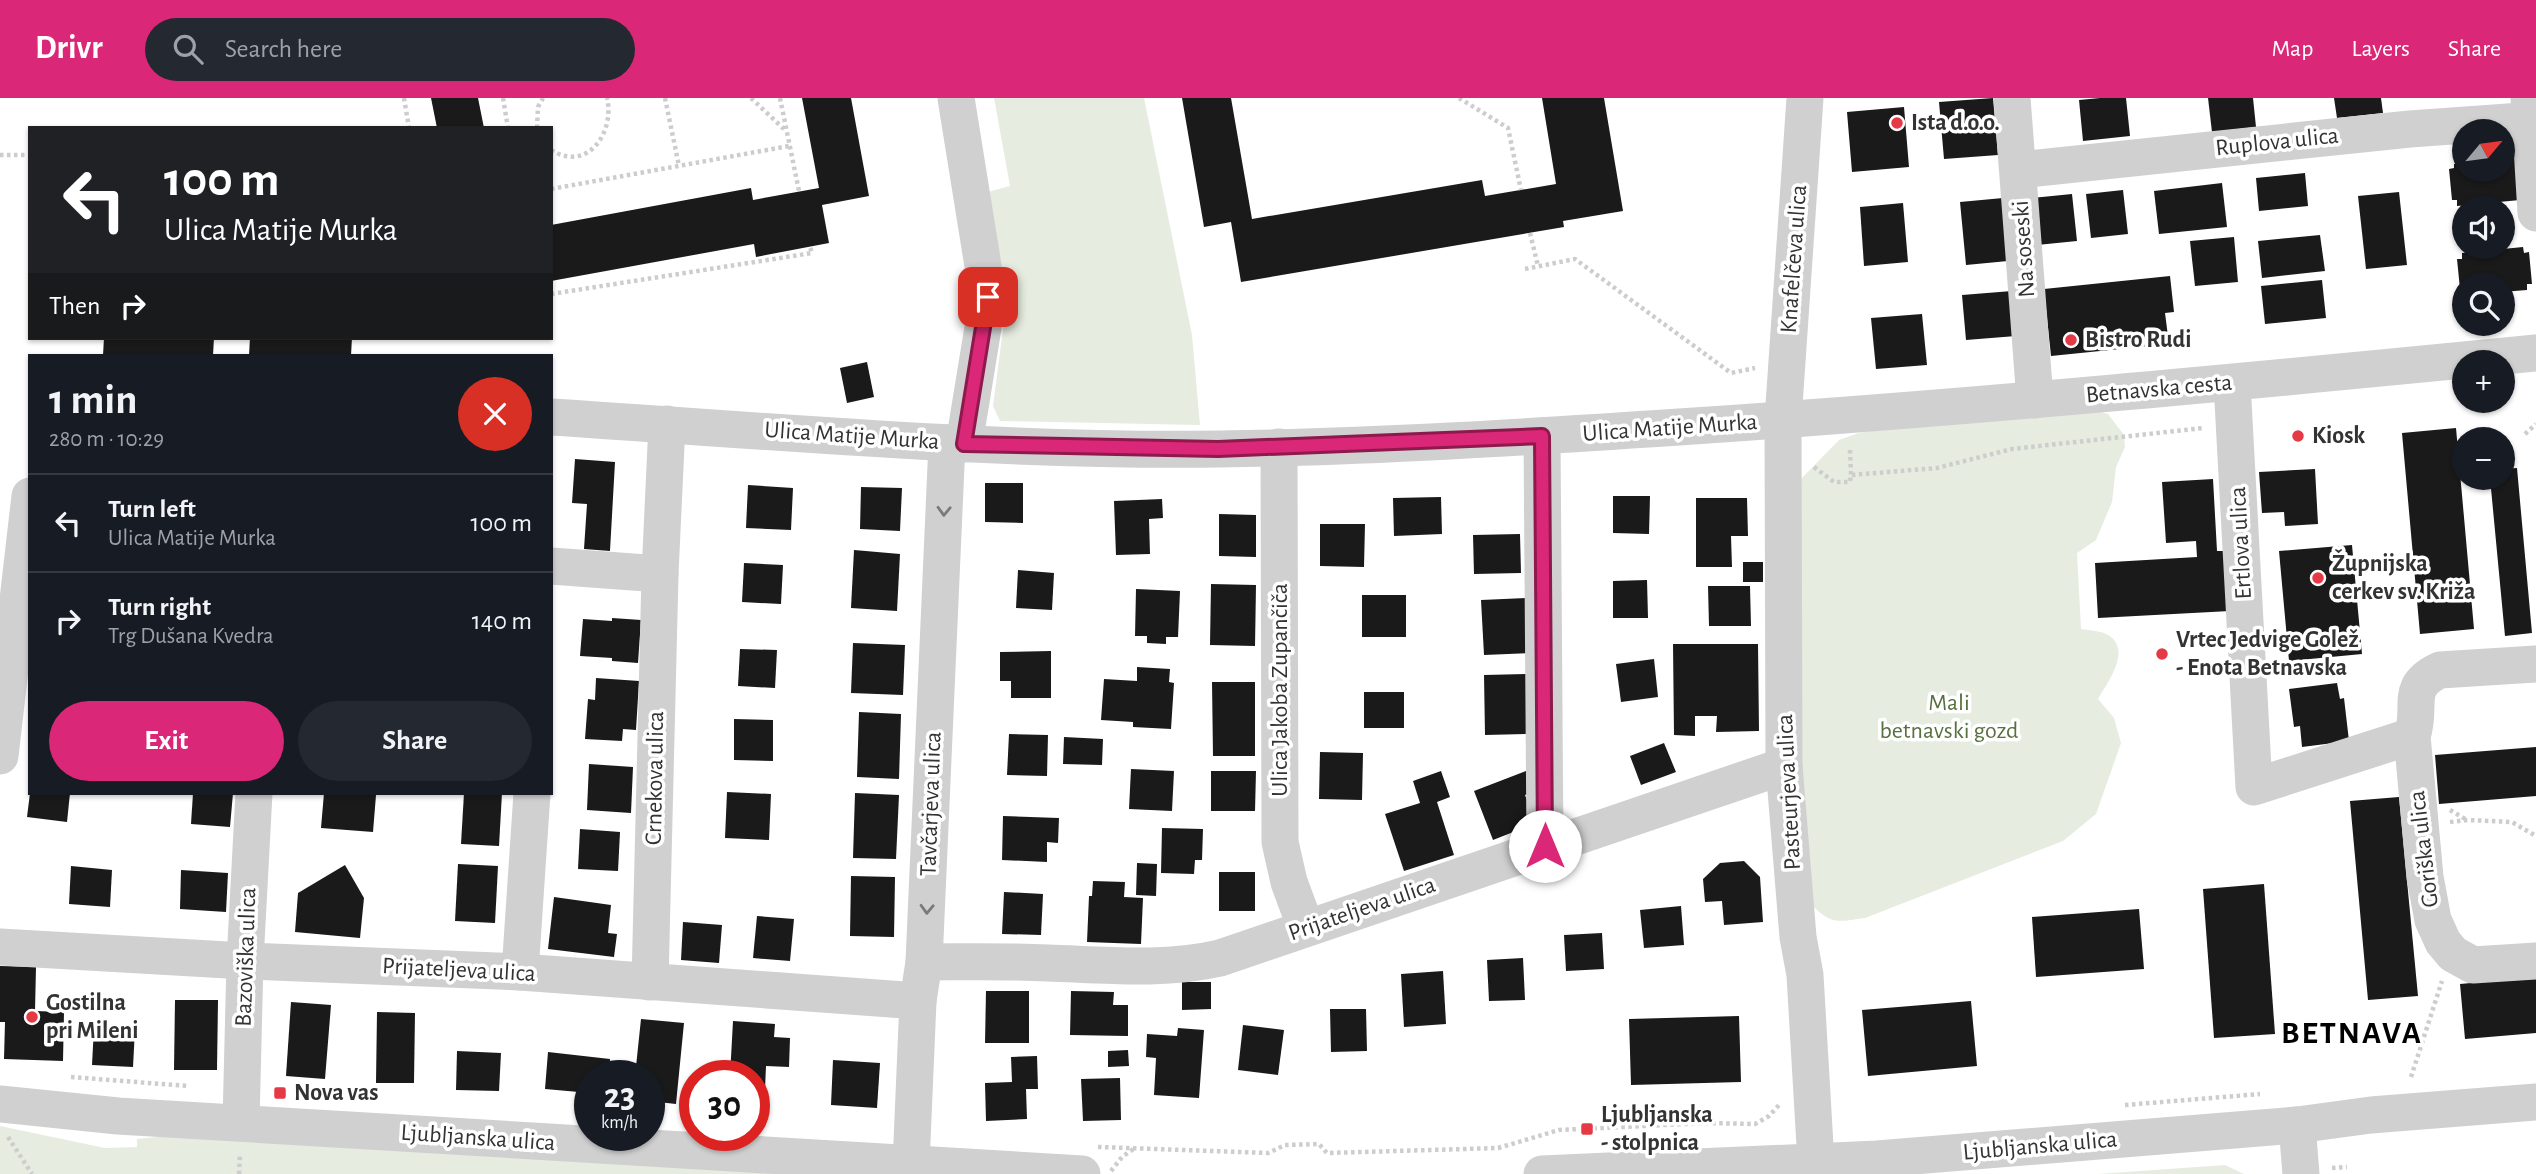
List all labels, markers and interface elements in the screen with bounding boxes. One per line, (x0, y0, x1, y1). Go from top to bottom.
search box (145, 18, 635, 81)
icon: search (169, 30, 207, 68)
text: Drivr (35, 32, 103, 65)
text: Search here (225, 36, 342, 62)
text: Map (2271, 37, 2313, 61)
text: Layers (2351, 37, 2410, 61)
text: Share (2448, 37, 2501, 61)
place label: Ista d.o.o. (1911, 111, 2000, 135)
marker: Ista d.o.o. (1889, 115, 1905, 131)
north arrow (2452, 119, 2515, 182)
map controls (2452, 119, 2515, 490)
street label: Ruplova ulica (2214, 124, 2340, 160)
icon: left (49, 154, 140, 245)
text: 100 m (164, 156, 280, 205)
street label: Knafelčeva ulica (1777, 184, 1811, 334)
button: sound (2452, 196, 2515, 259)
street label: Na soseski (2009, 200, 2039, 298)
text: Ulica Matije Murka (164, 214, 398, 246)
pin (958, 267, 1018, 327)
button: search (2452, 273, 2515, 336)
icon: arrive (969, 278, 1007, 316)
icon: right (114, 287, 152, 325)
text: Then (49, 293, 100, 319)
place label: Bistro Rudi (2085, 328, 2192, 352)
marker: Bistro Rudi (2063, 332, 2079, 348)
button: + (2452, 350, 2515, 413)
street label: Betnavska cesta (2085, 371, 2233, 407)
button: close (458, 377, 532, 451)
text: 1 min (49, 379, 138, 421)
street label: Ulica Matije Murka (1582, 410, 1758, 446)
street label: Ulica Matije Murka (764, 418, 940, 454)
place label: Kiosk (2312, 424, 2365, 448)
button: − (2452, 427, 2515, 490)
text: 280 m · 10:29 (49, 428, 164, 451)
marker: Kiosk (2290, 428, 2306, 444)
street label: Ertlova ulica (2226, 486, 2256, 600)
text: Turn left (108, 496, 196, 522)
icon: left (49, 504, 87, 542)
one-way arrow (937, 506, 952, 517)
text: 100 m (471, 510, 532, 536)
text: Ulica Matije Murka (108, 527, 276, 550)
place label: Župnijska cerkev sv. Križa (2332, 549, 2475, 604)
marker: Župnijska cerkev sv. Križa (2310, 570, 2326, 586)
street label: Ulica Jakoba Zupančiča (1268, 583, 1292, 797)
text: Turn right (108, 594, 211, 620)
icon: right (49, 602, 87, 640)
text: 140 m (472, 608, 532, 634)
text: Trg Dušana Kvedra (108, 625, 274, 648)
place label: Vrtec Jedvige Golež - Enota Betnavska (2176, 628, 2359, 680)
marker: Vrtec Jedvige Golež - Enota Betnavska (2154, 646, 2170, 662)
park label: Mali betnavski gozd (1879, 691, 2019, 743)
button: Exit (49, 701, 284, 781)
button: Share (298, 701, 532, 781)
street label: Crnekova ulica (642, 711, 668, 845)
street label: Pasteurjeva ulica (1773, 713, 1805, 871)
street label: Tavčarjeva ulica (916, 731, 946, 877)
street label: Goriška ulica (2405, 789, 2443, 909)
position arrow (1508, 809, 1582, 883)
street label: Prijateljeva ulica (1285, 873, 1439, 945)
street label: Bazoviška ulica (232, 887, 260, 1027)
one-way arrow (919, 904, 934, 915)
street label: Prijateljeva ulica (382, 954, 536, 986)
place label: Gostilna pri Mileni (46, 991, 139, 1043)
marker: Gostilna pri Mileni (24, 1009, 40, 1025)
district label: BETNAVA (2281, 1017, 2423, 1049)
speed limit sign: 30 (679, 1060, 770, 1151)
text: 23 (604, 1079, 635, 1114)
place label: Nova vas (294, 1081, 378, 1105)
marker: Nova vas (272, 1085, 288, 1101)
place label: Ljubljanska - stolpnica (1601, 1103, 1713, 1155)
text: km/h (601, 1114, 638, 1132)
street label: Ljubljanska ulica (400, 1121, 556, 1155)
marker: Ljubljanska - stolpnica (1579, 1121, 1595, 1137)
street label: Ljubljanska ulica (1962, 1127, 2118, 1165)

